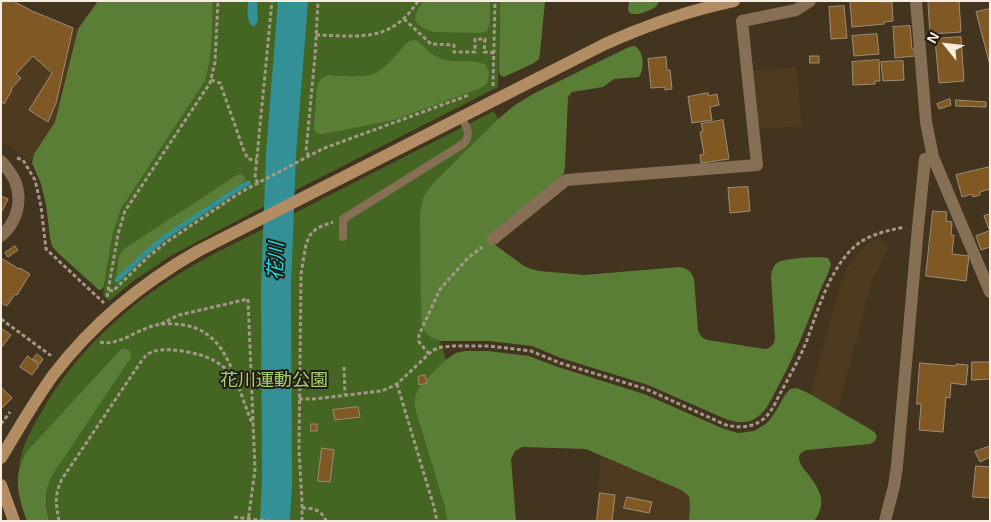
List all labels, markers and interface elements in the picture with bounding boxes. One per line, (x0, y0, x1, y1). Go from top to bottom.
north arrow (921, 20, 971, 70)
text: N (923, 29, 942, 46)
water label: 花川 (265, 242, 289, 280)
park label: 花川運動公園 (220, 370, 328, 392)

